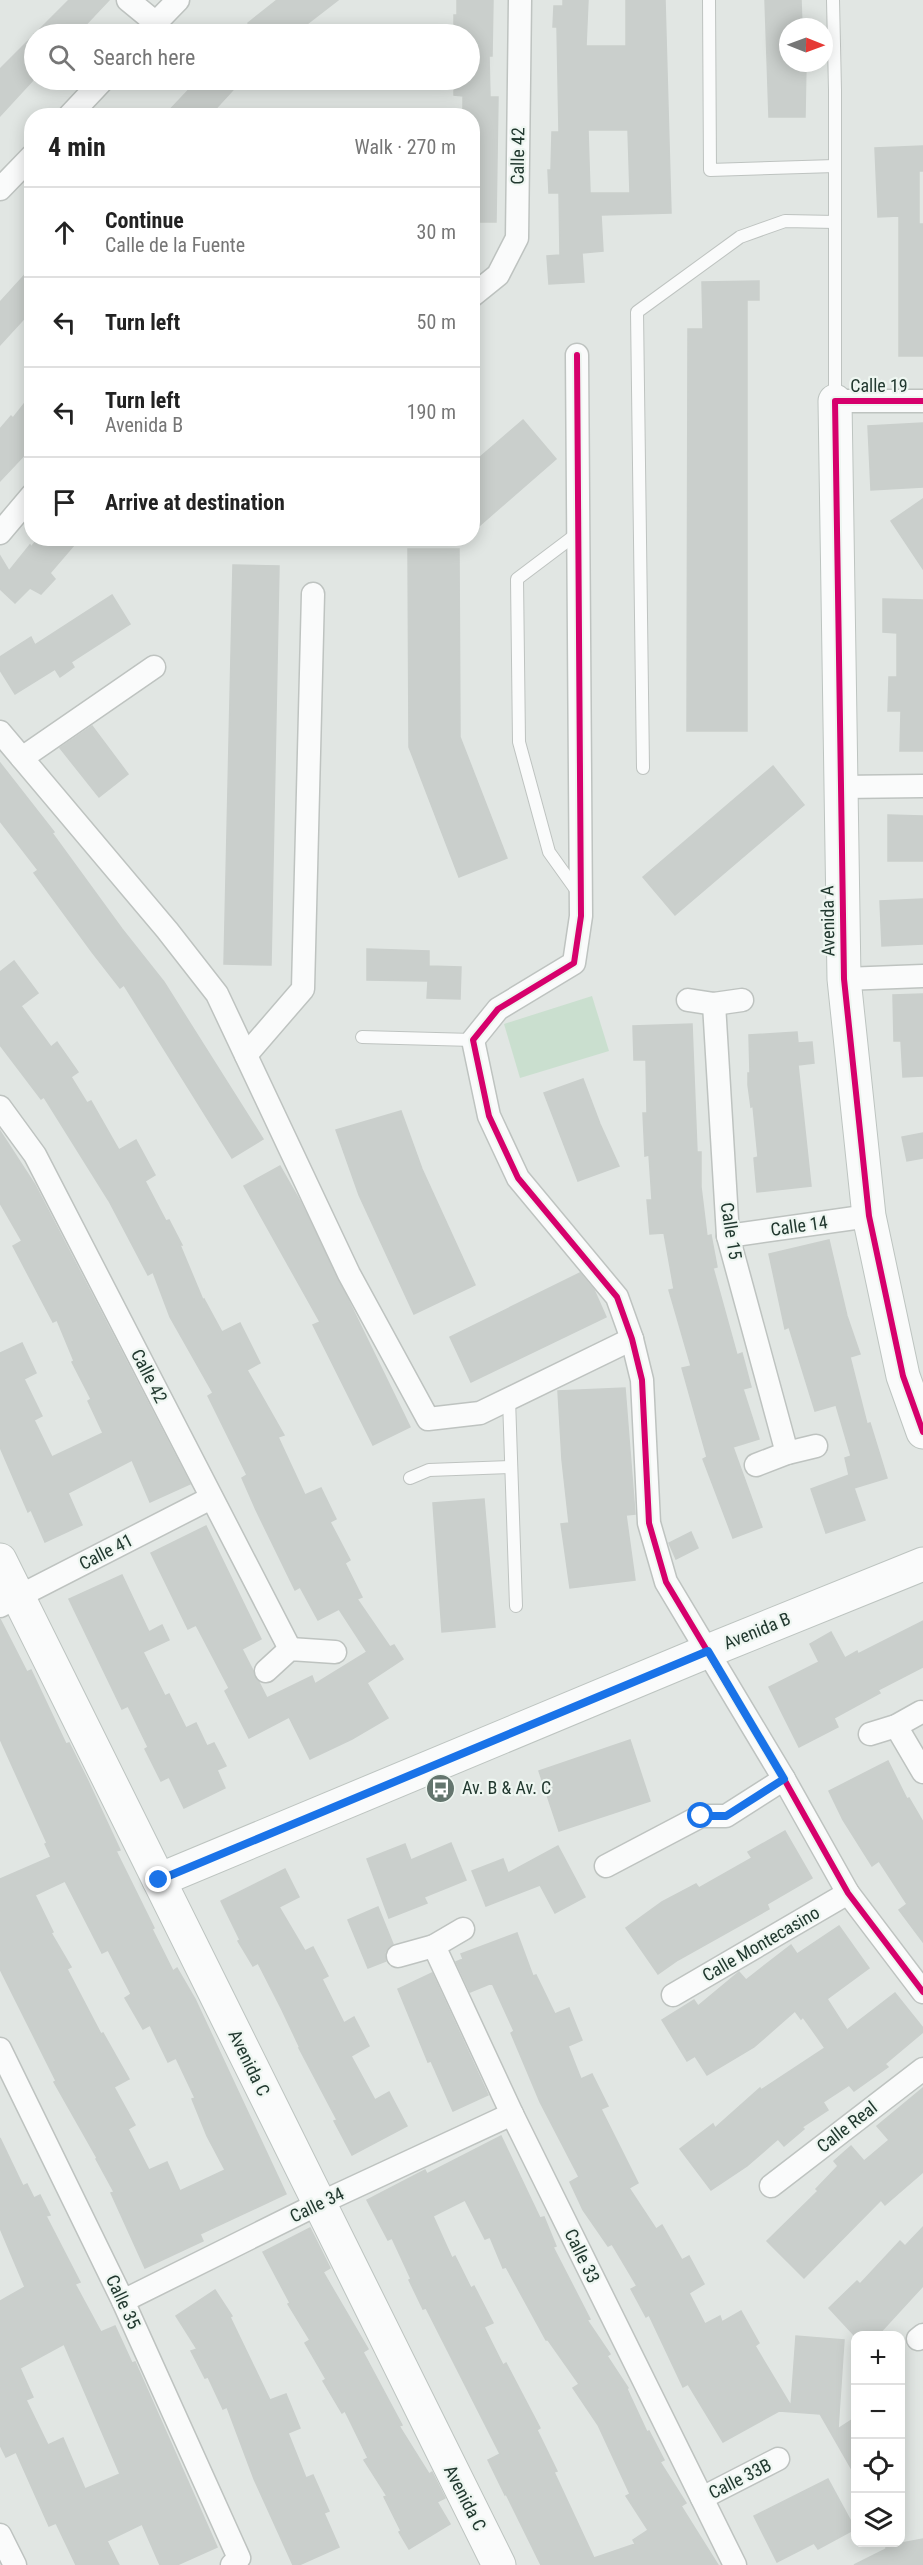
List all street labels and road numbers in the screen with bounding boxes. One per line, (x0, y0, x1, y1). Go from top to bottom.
street label: Calle 42 (507, 127, 529, 185)
street label: Calle 19 (850, 375, 908, 396)
street label: Avenida A (816, 885, 839, 957)
street label: Calle 15 (717, 1201, 746, 1261)
street label: Calle 14 (769, 1211, 829, 1240)
street label: Calle 42 (127, 1345, 172, 1406)
street label: Calle 41 (75, 1529, 136, 1574)
street label: Avenida B (720, 1608, 793, 1653)
street label: Calle Montecasino (698, 1902, 823, 1986)
street label: Avenida C (225, 2026, 274, 2099)
street label: Calle Real (812, 2097, 881, 2157)
street label: Calle 34 (286, 2182, 347, 2227)
street label: Calle 33 (560, 2225, 604, 2286)
street label: Calle 35 (102, 2271, 145, 2332)
street label: Calle 33B (705, 2454, 775, 2503)
street label: Avenida C (440, 2462, 491, 2534)

